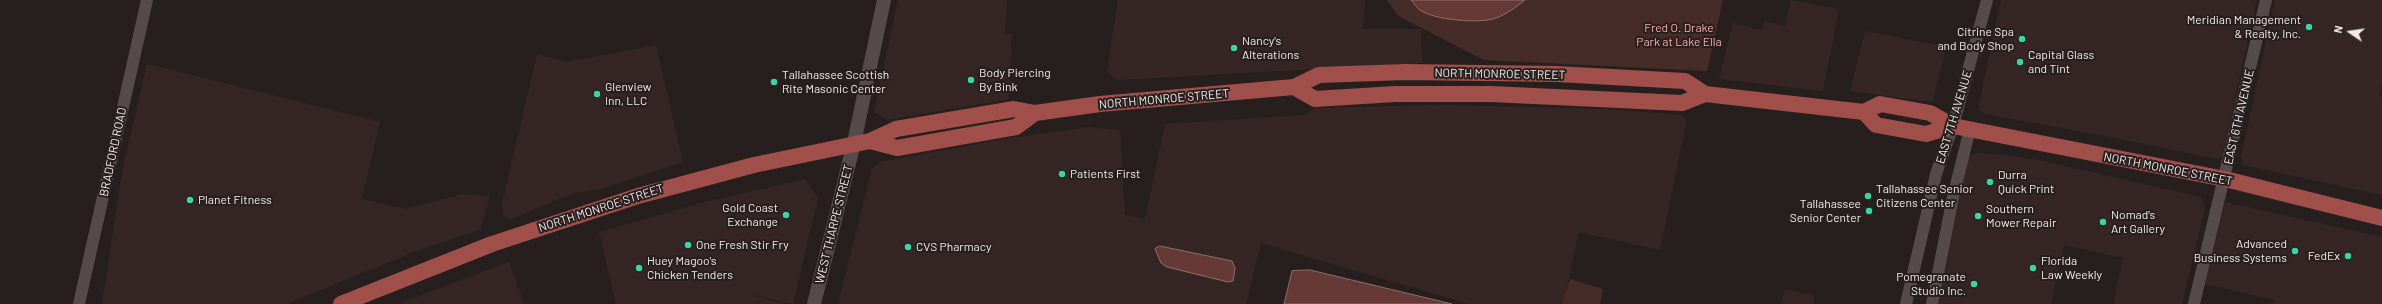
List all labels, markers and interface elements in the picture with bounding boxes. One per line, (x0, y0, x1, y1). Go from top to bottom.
north arrow (2330, 12, 2370, 52)
place label: Meridian Management & Realty, Inc. (2187, 13, 2301, 41)
park label: Fred O. Drake Park at Lake Ella (1636, 21, 1722, 49)
marker: Meridian Management & Realty, Inc. (2304, 22, 2314, 32)
text: N (2331, 24, 2345, 34)
place label: Citrine Spa and Body Shop (1937, 25, 2014, 53)
place label: Nancy's Alterations (1242, 34, 1299, 62)
marker: Citrine Spa and Body Shop (2017, 34, 2027, 44)
marker: Nancy's Alterations (1229, 43, 1239, 53)
place label: Capital Glass and Tint (2028, 48, 2094, 76)
marker: Capital Glass and Tint (2015, 57, 2025, 67)
place label: Body Piercing By Bink (979, 66, 1051, 94)
street label: NORTH MONROE STREET (1434, 66, 1566, 82)
place label: Tallahassee Scottish Rite Masonic Center (782, 68, 889, 96)
street label: EAST 6TH AVENUE (2221, 68, 2257, 166)
street label: EAST 7TH AVENUE (1933, 69, 1975, 165)
marker: Body Piercing By Bink (966, 75, 976, 85)
marker: Tallahassee Scottish Rite Masonic Center (769, 77, 779, 87)
place label: Glenview Inn, LLC (605, 80, 652, 108)
street label: NORTH MONROE STREET (1098, 86, 1230, 112)
marker: Glenview Inn, LLC (592, 89, 602, 99)
street label: BRADFORD ROAD (97, 106, 129, 198)
street label: NORTH MONROE STREET (2102, 149, 2234, 189)
street label: WEST THARPE STREET (812, 163, 856, 285)
place label: Patients First (1070, 167, 1140, 181)
place label: Durra Quick Print (1998, 168, 2054, 196)
marker: Patients First (1057, 169, 1067, 179)
marker: Durra Quick Print (1985, 177, 1995, 187)
street label: NORTH MONROE STREET (537, 181, 665, 235)
place label: Tallahassee Senior Citizens Center (1876, 182, 1973, 210)
marker: Tallahassee Senior Citizens Center (1863, 191, 1873, 201)
place label: Planet Fitness (198, 193, 272, 207)
marker: Planet Fitness (185, 195, 195, 205)
place label: Tallahassee Senior Center (1790, 197, 1861, 225)
place label: Gold Coast Exchange (722, 201, 778, 229)
place label: Southern Mower Repair (1986, 202, 2056, 230)
marker: Tallahassee Senior Center (1864, 206, 1874, 216)
place label: Nomad's Art Gallery (2111, 208, 2165, 236)
marker: Gold Coast Exchange (781, 210, 791, 220)
marker: Southern Mower Repair (1973, 211, 1983, 221)
marker: Nomad's Art Gallery (2098, 217, 2108, 227)
place label: Advanced Business Systems (2194, 237, 2287, 265)
place label: One Fresh Stir Fry (696, 238, 789, 252)
marker: One Fresh Stir Fry (683, 240, 693, 250)
place label: CVS Pharmacy (916, 240, 991, 254)
marker: CVS Pharmacy (903, 242, 913, 252)
marker: Advanced Business Systems (2290, 246, 2300, 256)
place label: FedEx (2308, 249, 2340, 263)
marker: FedEx (2343, 251, 2353, 261)
place label: Huey Magoo's Chicken Tenders (647, 254, 733, 282)
place label: Florida Law Weekly (2041, 254, 2102, 282)
marker: Huey Magoo's Chicken Tenders (634, 263, 644, 273)
marker: Florida Law Weekly (2028, 263, 2038, 273)
place label: Pomegranate Studio Inc. (1896, 270, 1966, 298)
marker: Pomegranate Studio Inc. (1969, 279, 1979, 289)

